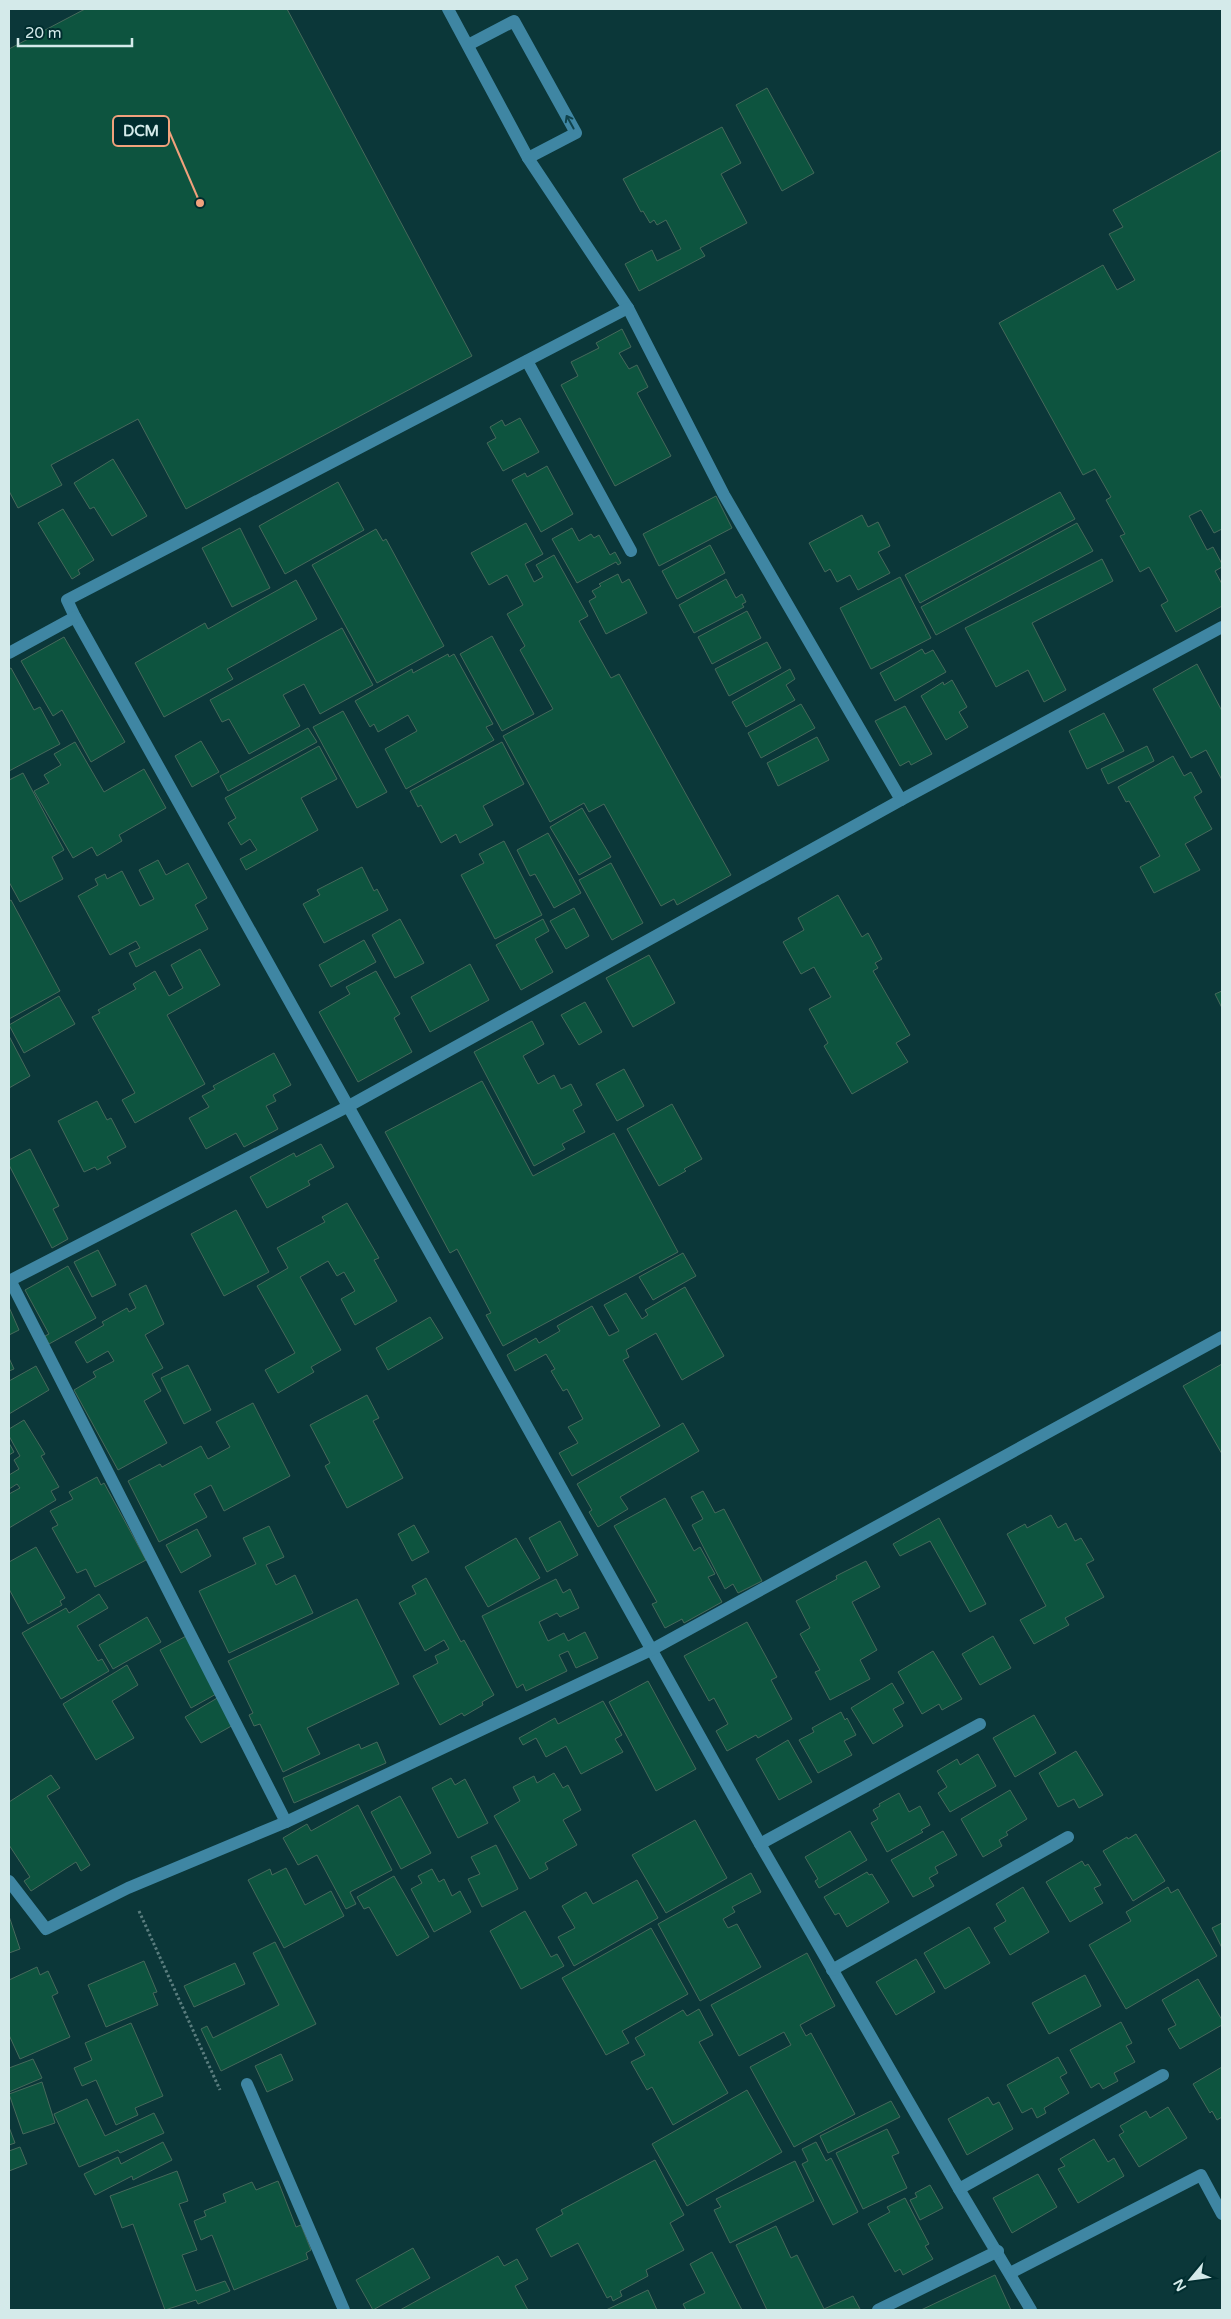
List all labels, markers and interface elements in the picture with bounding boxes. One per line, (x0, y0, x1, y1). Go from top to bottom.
scale bar (18, 15, 131, 47)
text: 20 m (25, 24, 62, 42)
one-way arrow (564, 115, 574, 130)
callout: DCM (113, 116, 169, 146)
text: DCM (123, 122, 159, 140)
north arrow (1166, 2254, 1216, 2304)
text: N (1170, 2276, 1190, 2294)

